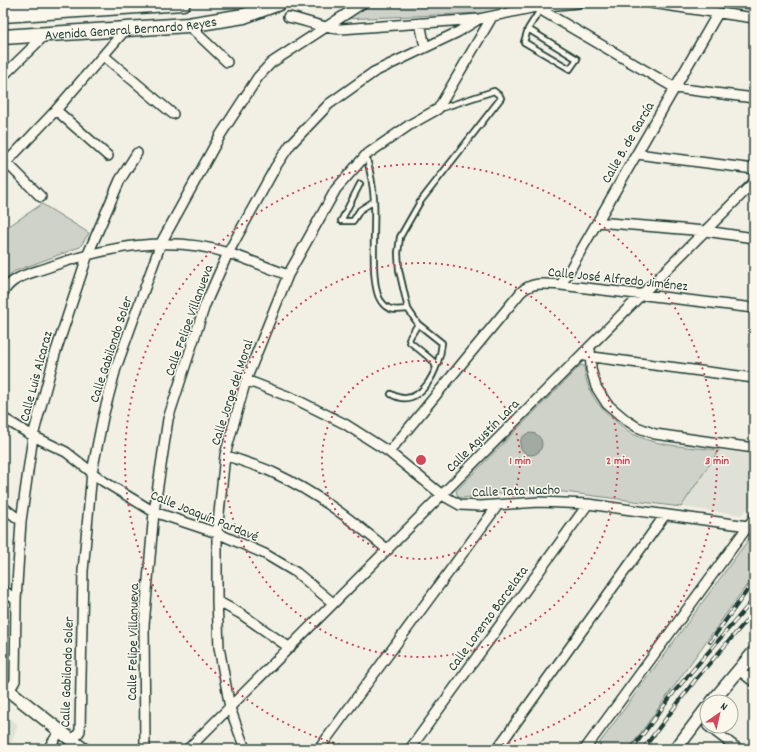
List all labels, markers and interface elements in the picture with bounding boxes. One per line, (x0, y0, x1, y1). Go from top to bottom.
street label: Avenida General Bernardo Reyes (44, 13, 218, 46)
street label: Calle B. de García (597, 98, 660, 187)
street label: Calle Felipe Villanueva (160, 262, 219, 379)
street label: Calle José Alfredo Jiménez (547, 263, 689, 297)
street label: Calle Gabilondo Soler (85, 293, 139, 405)
street label: Calle Luis Alcaraz (15, 328, 59, 424)
street label: Calle Jorge del Moral (206, 336, 260, 448)
street label: Calle Agustín Lara (442, 395, 525, 478)
centre of rings (414, 453, 428, 467)
text: 1 min (509, 453, 531, 470)
text: 2 min (606, 453, 630, 470)
text: 3 min (705, 453, 729, 470)
street label: Calle Tata Nacho (472, 480, 561, 504)
street label: Calle Joaquín Pardavé (147, 486, 261, 548)
street label: Calle Lorenzo Barcelata (444, 562, 534, 676)
street label: Calle Felipe Villanueva (123, 583, 145, 701)
street label: Calle Gabilondo Soler (56, 616, 80, 728)
north arrow (699, 694, 739, 734)
text: N (717, 699, 731, 716)

